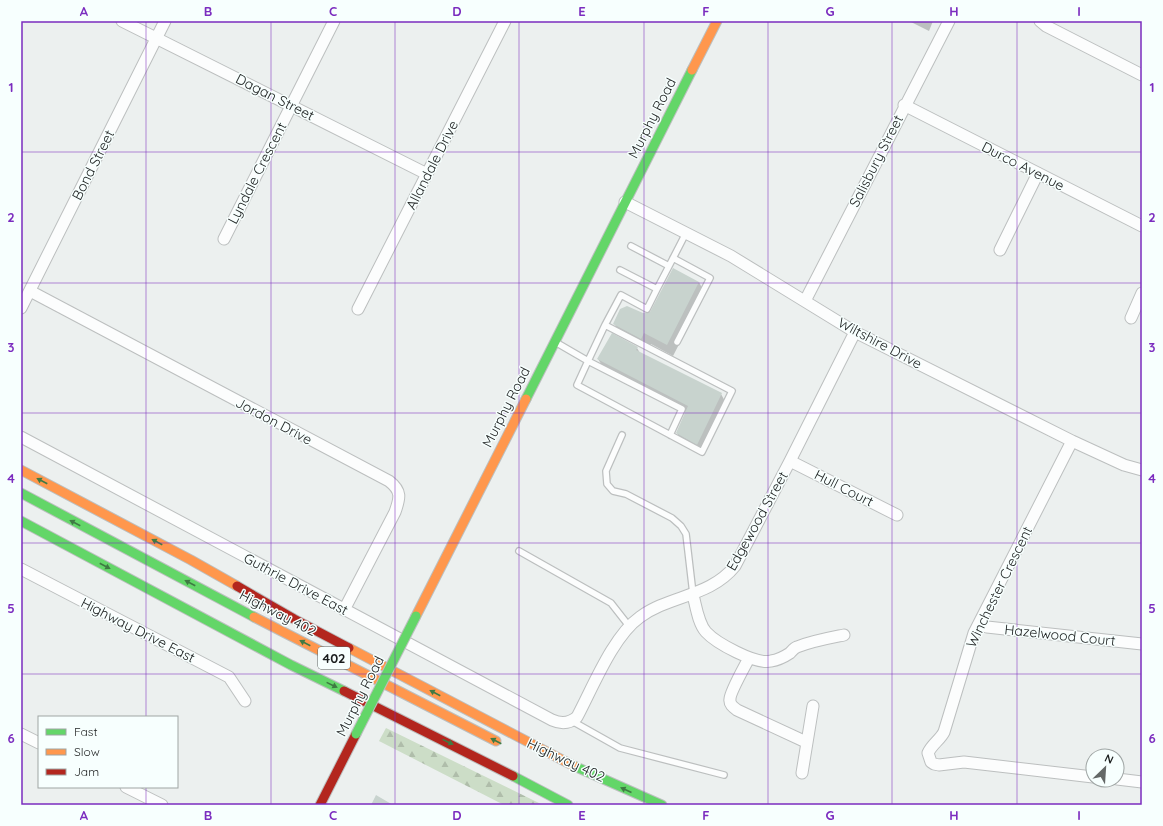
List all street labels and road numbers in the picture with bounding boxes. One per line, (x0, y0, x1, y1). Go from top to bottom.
street label: Dagan Street (233, 69, 318, 125)
street label: Murphy Road (624, 75, 680, 161)
street label: Salisbury Street (845, 112, 907, 210)
street label: Allandale Drive (402, 117, 462, 213)
street label: Lyndale Crescent (224, 119, 290, 227)
street label: Bond Street (68, 127, 118, 203)
street label: Durco Avenue (979, 137, 1067, 195)
street label: Wiltshire Drive (835, 313, 925, 373)
street label: Murphy Road (478, 364, 534, 450)
street label: Jordon Drive (233, 393, 315, 449)
street label: Hull Court (811, 465, 877, 511)
street label: Edgewood Street (722, 468, 792, 574)
street label: Winchester Crescent (962, 523, 1036, 651)
street label: Guthrie Drive East (241, 549, 352, 619)
street label: Highway 402 (236, 586, 320, 640)
street label: Highway Drive East (78, 593, 198, 667)
street label: Hazelwood Court (1004, 620, 1117, 650)
road number: 402 (318, 647, 350, 669)
street label: Murphy Road (332, 653, 388, 739)
street label: Highway 402 (524, 734, 608, 786)

